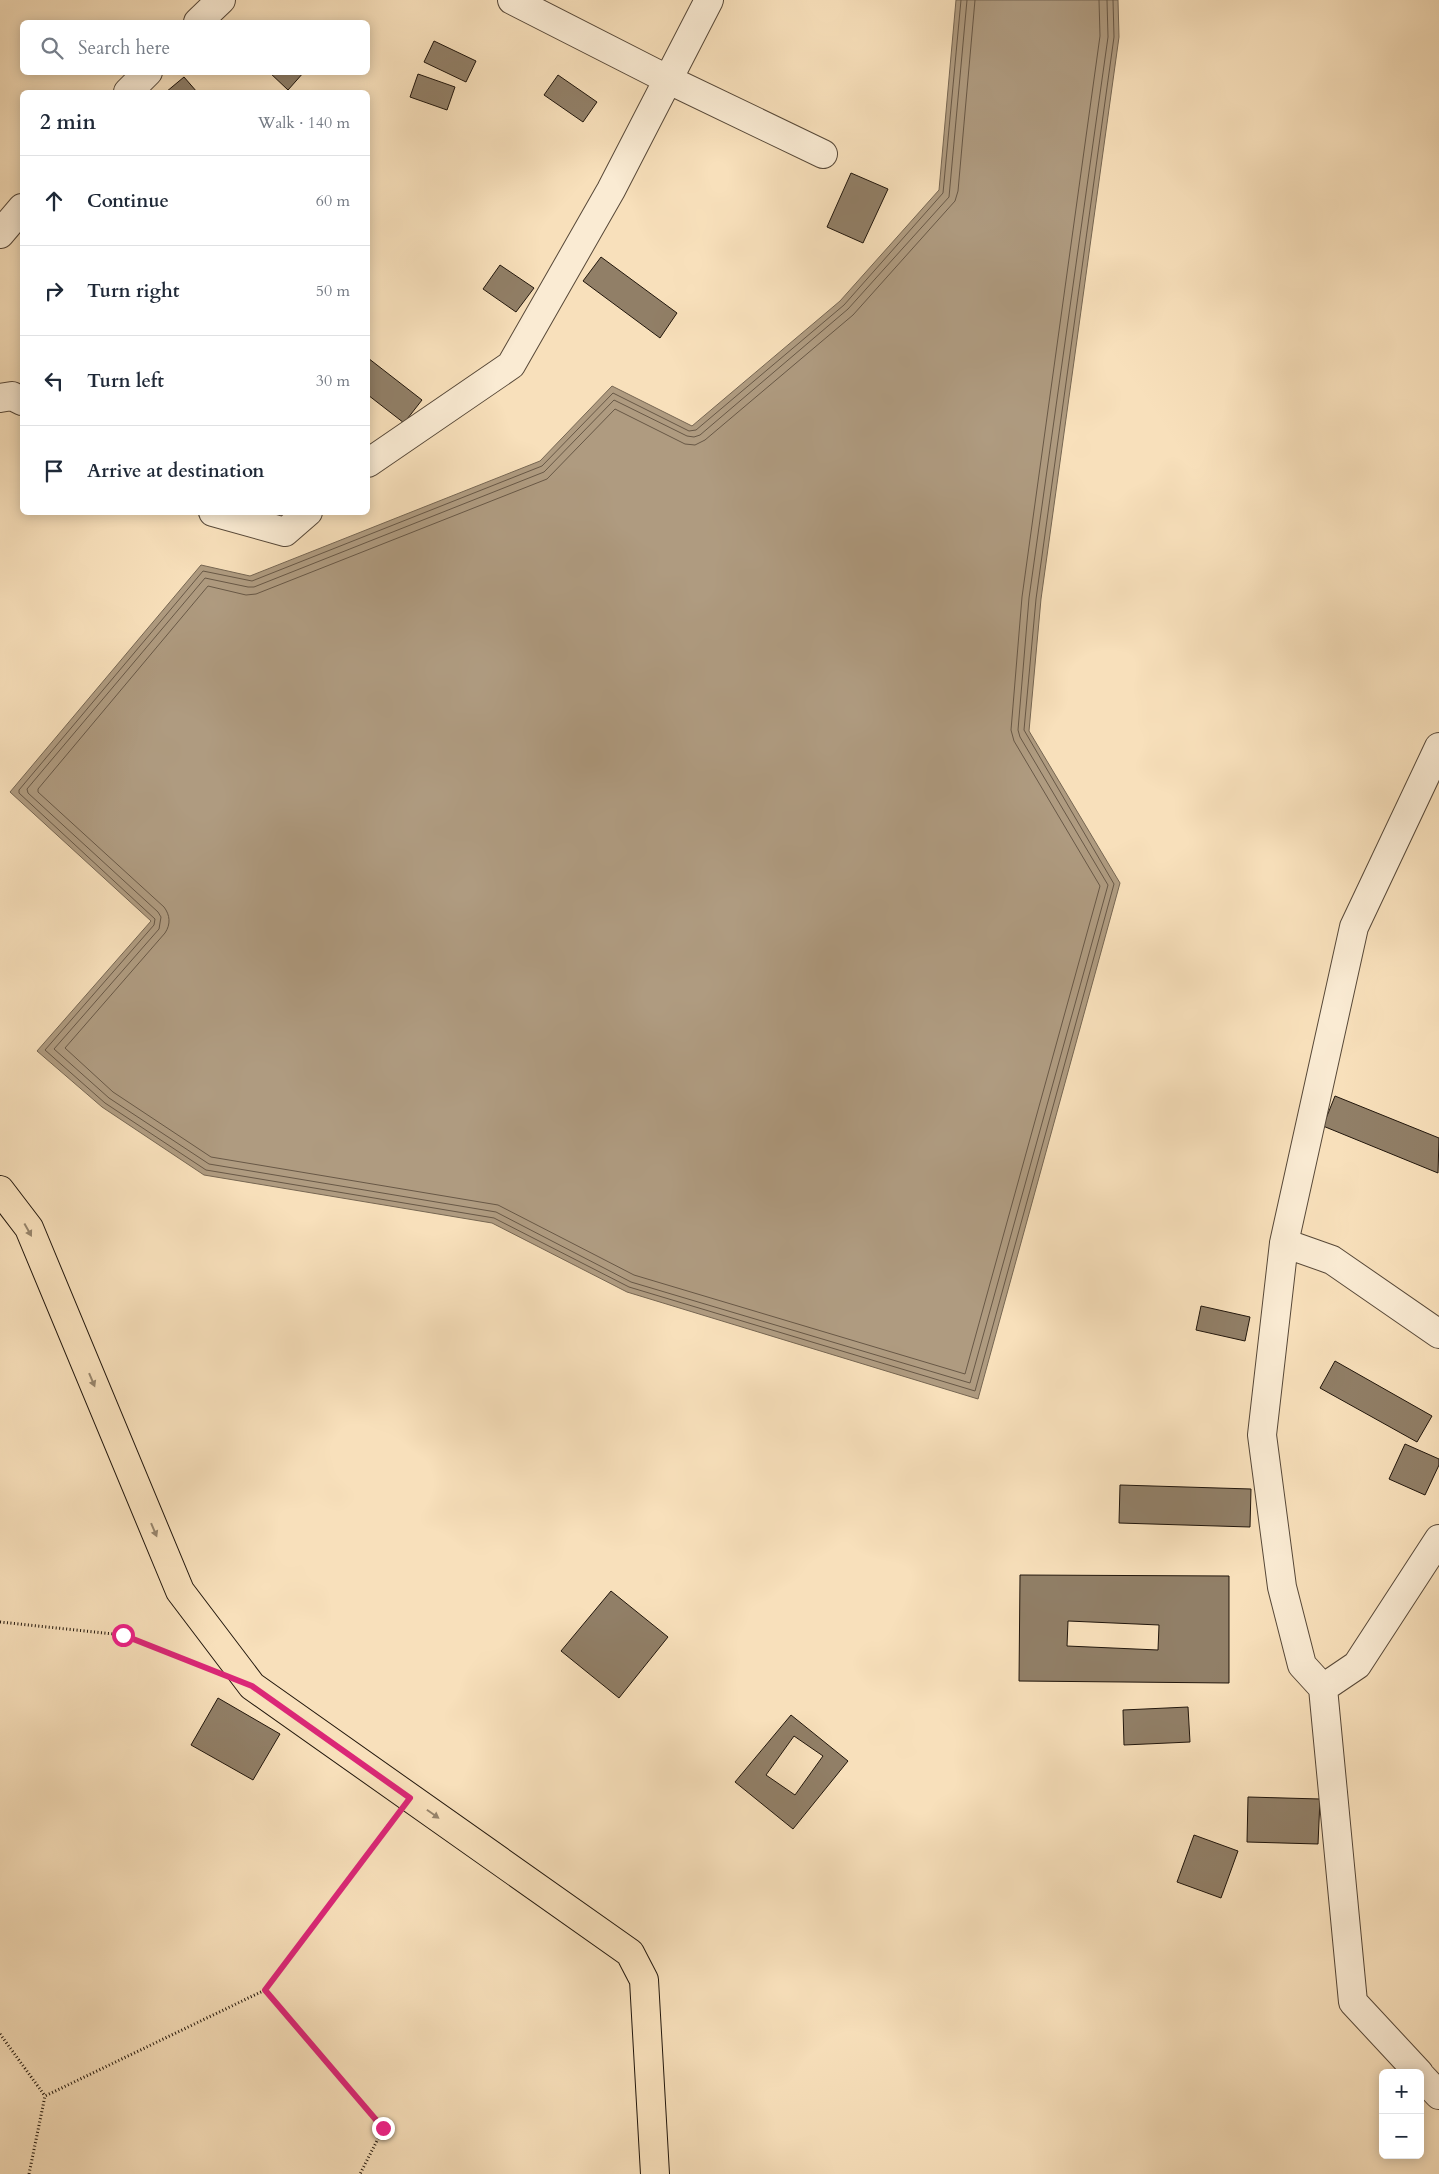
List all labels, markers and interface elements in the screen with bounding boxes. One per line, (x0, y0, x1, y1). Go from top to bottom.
search box (20, 20, 370, 75)
icon: search (38, 34, 66, 62)
text: Search here (78, 35, 170, 61)
text: 2 min (40, 108, 96, 137)
text: Walk · 140 m (258, 112, 350, 134)
icon: ahead (40, 187, 68, 215)
text: Continue (87, 188, 169, 214)
text: 60 m (316, 190, 350, 212)
icon: right (40, 277, 68, 305)
text: Turn right (87, 278, 179, 304)
text: 50 m (316, 280, 350, 302)
icon: left (40, 367, 68, 395)
text: Turn left (87, 368, 164, 394)
text: 30 m (316, 370, 350, 392)
icon: arrive (40, 457, 68, 485)
text: Arrive at destination (87, 458, 264, 484)
one-way arrow (24, 1223, 33, 1237)
one-way arrow (88, 1372, 96, 1387)
one-way arrow (151, 1522, 158, 1537)
route start (112, 1624, 135, 1647)
one-way arrow (426, 1809, 440, 1819)
map controls (1379, 2069, 1424, 2159)
button: + (1379, 2069, 1424, 2114)
button: − (1379, 2114, 1424, 2159)
route end (372, 2117, 395, 2140)

